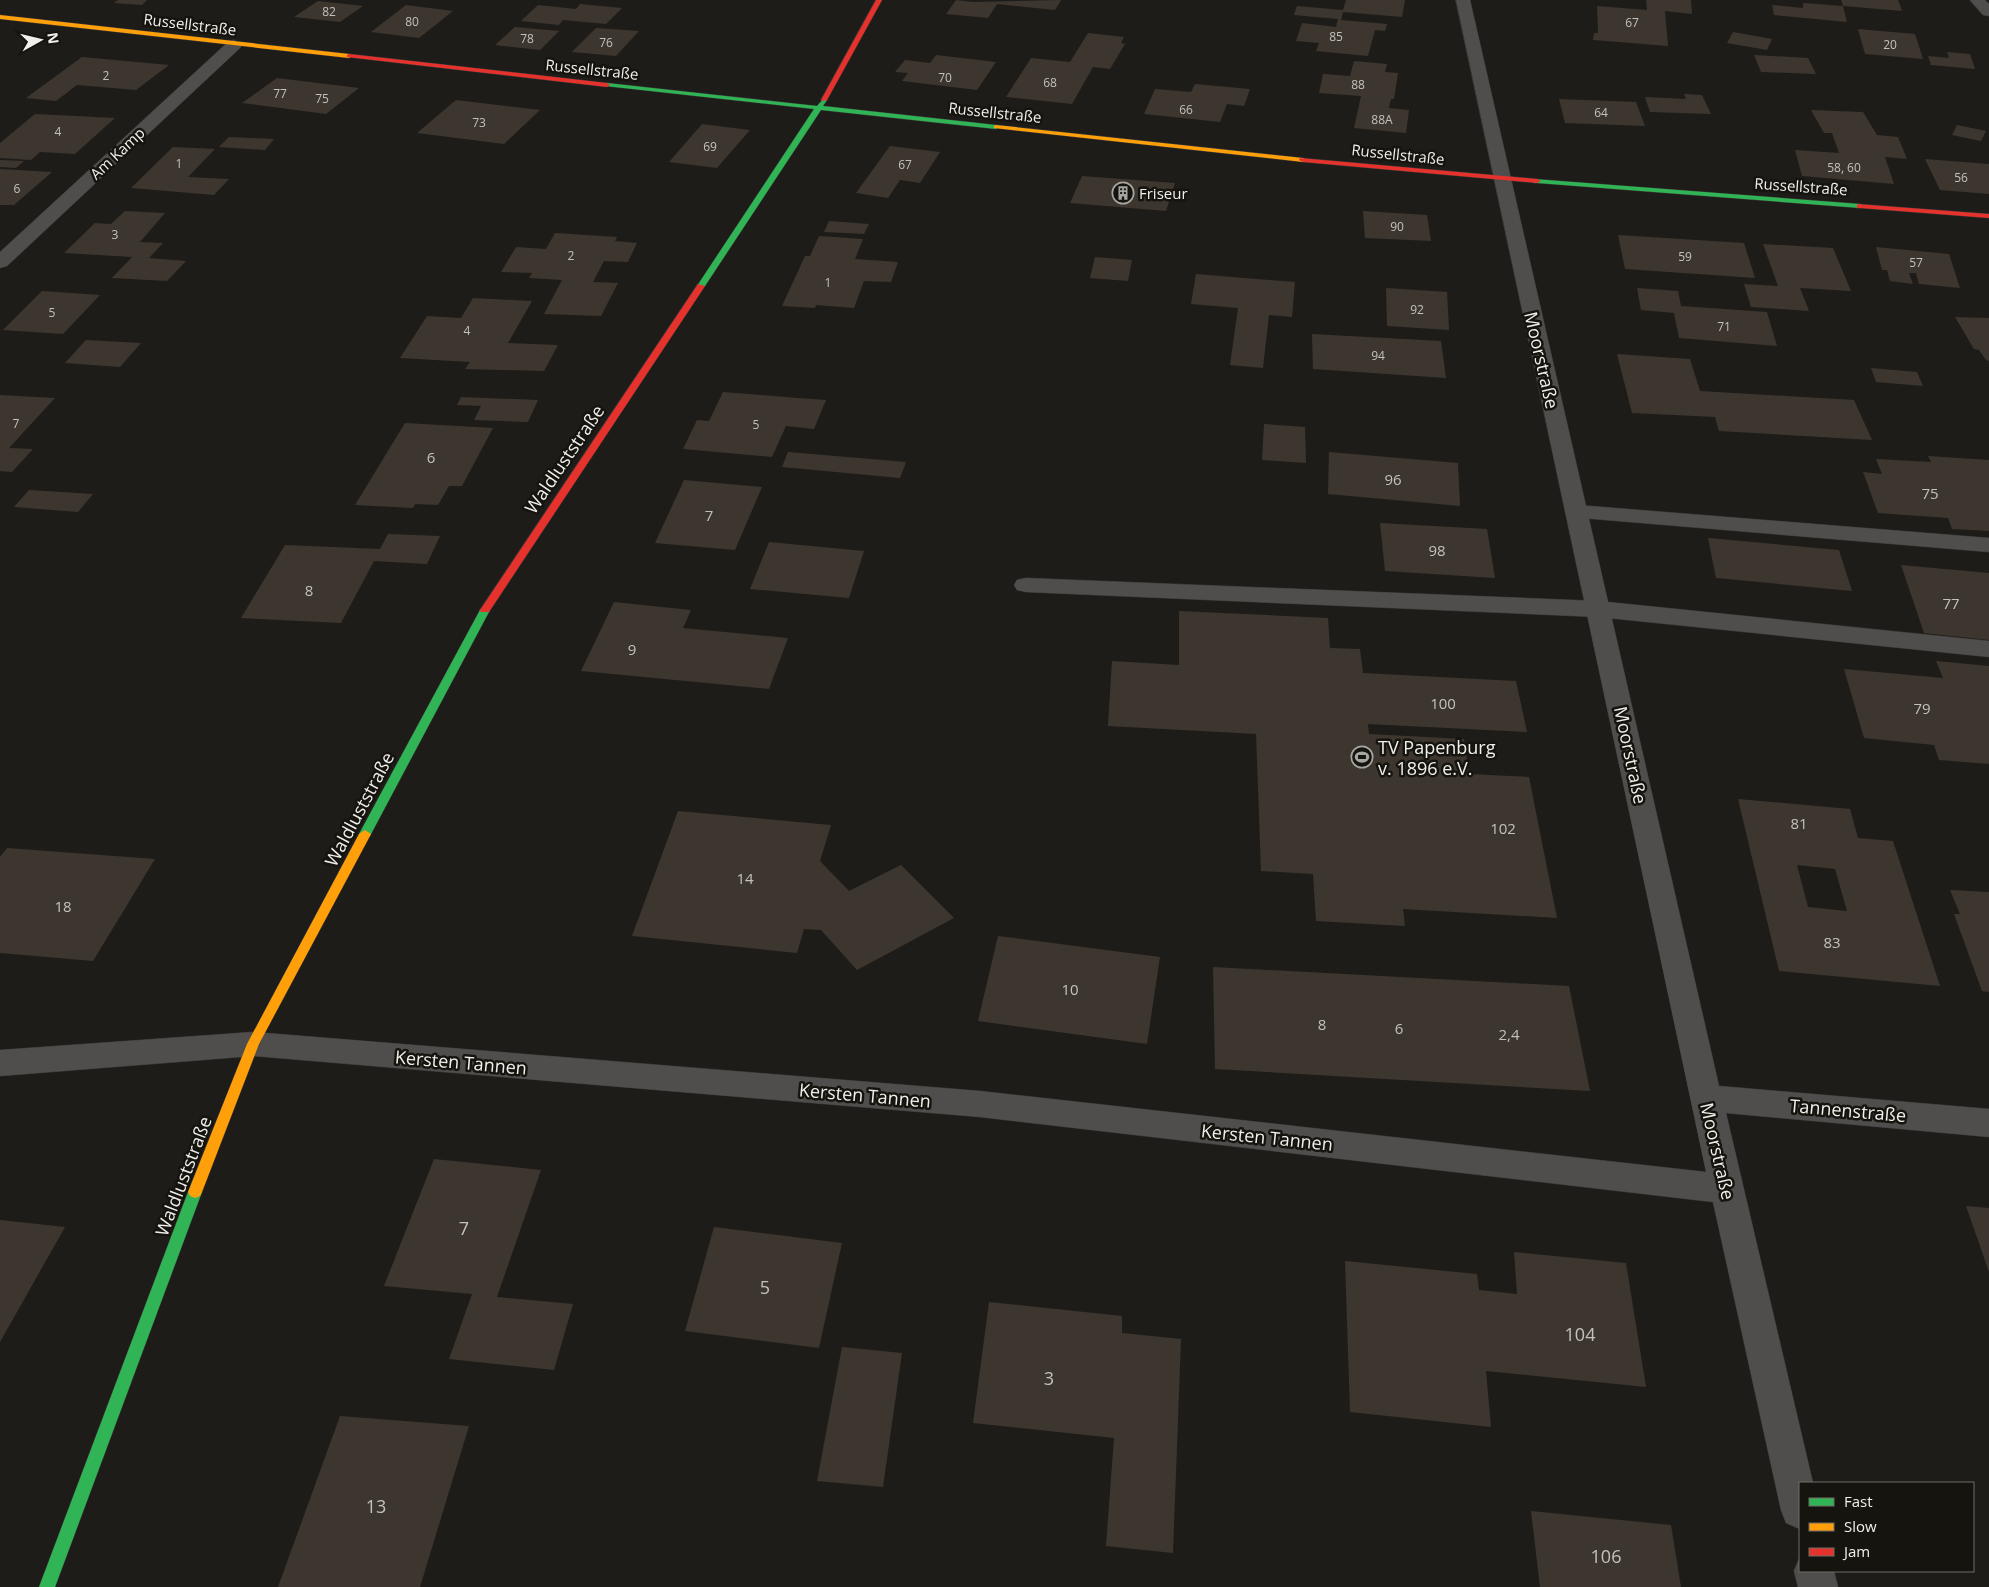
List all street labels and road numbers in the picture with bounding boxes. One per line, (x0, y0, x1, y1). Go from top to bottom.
street label: Russellstraße (142, 8, 238, 40)
street label: Russellstraße (544, 54, 640, 84)
street label: Russellstraße (947, 97, 1043, 127)
street label: Am Kamp (85, 123, 149, 183)
street label: Russellstraße (1350, 139, 1446, 169)
street label: Russellstraße (1754, 173, 1848, 199)
street label: Moorstraße (1519, 309, 1565, 411)
street label: Waldluststraße (519, 400, 609, 518)
street label: Moorstraße (1609, 704, 1653, 806)
street label: Waldluststraße (319, 748, 399, 870)
street label: Kersten Tannen (394, 1044, 528, 1080)
street label: Kersten Tannen (798, 1077, 932, 1113)
street label: Tannenstraße (1789, 1093, 1907, 1127)
street label: Moorstraße (1695, 1100, 1741, 1202)
street label: Waldluststraße (149, 1113, 217, 1239)
street label: Kersten Tannen (1200, 1118, 1334, 1156)

